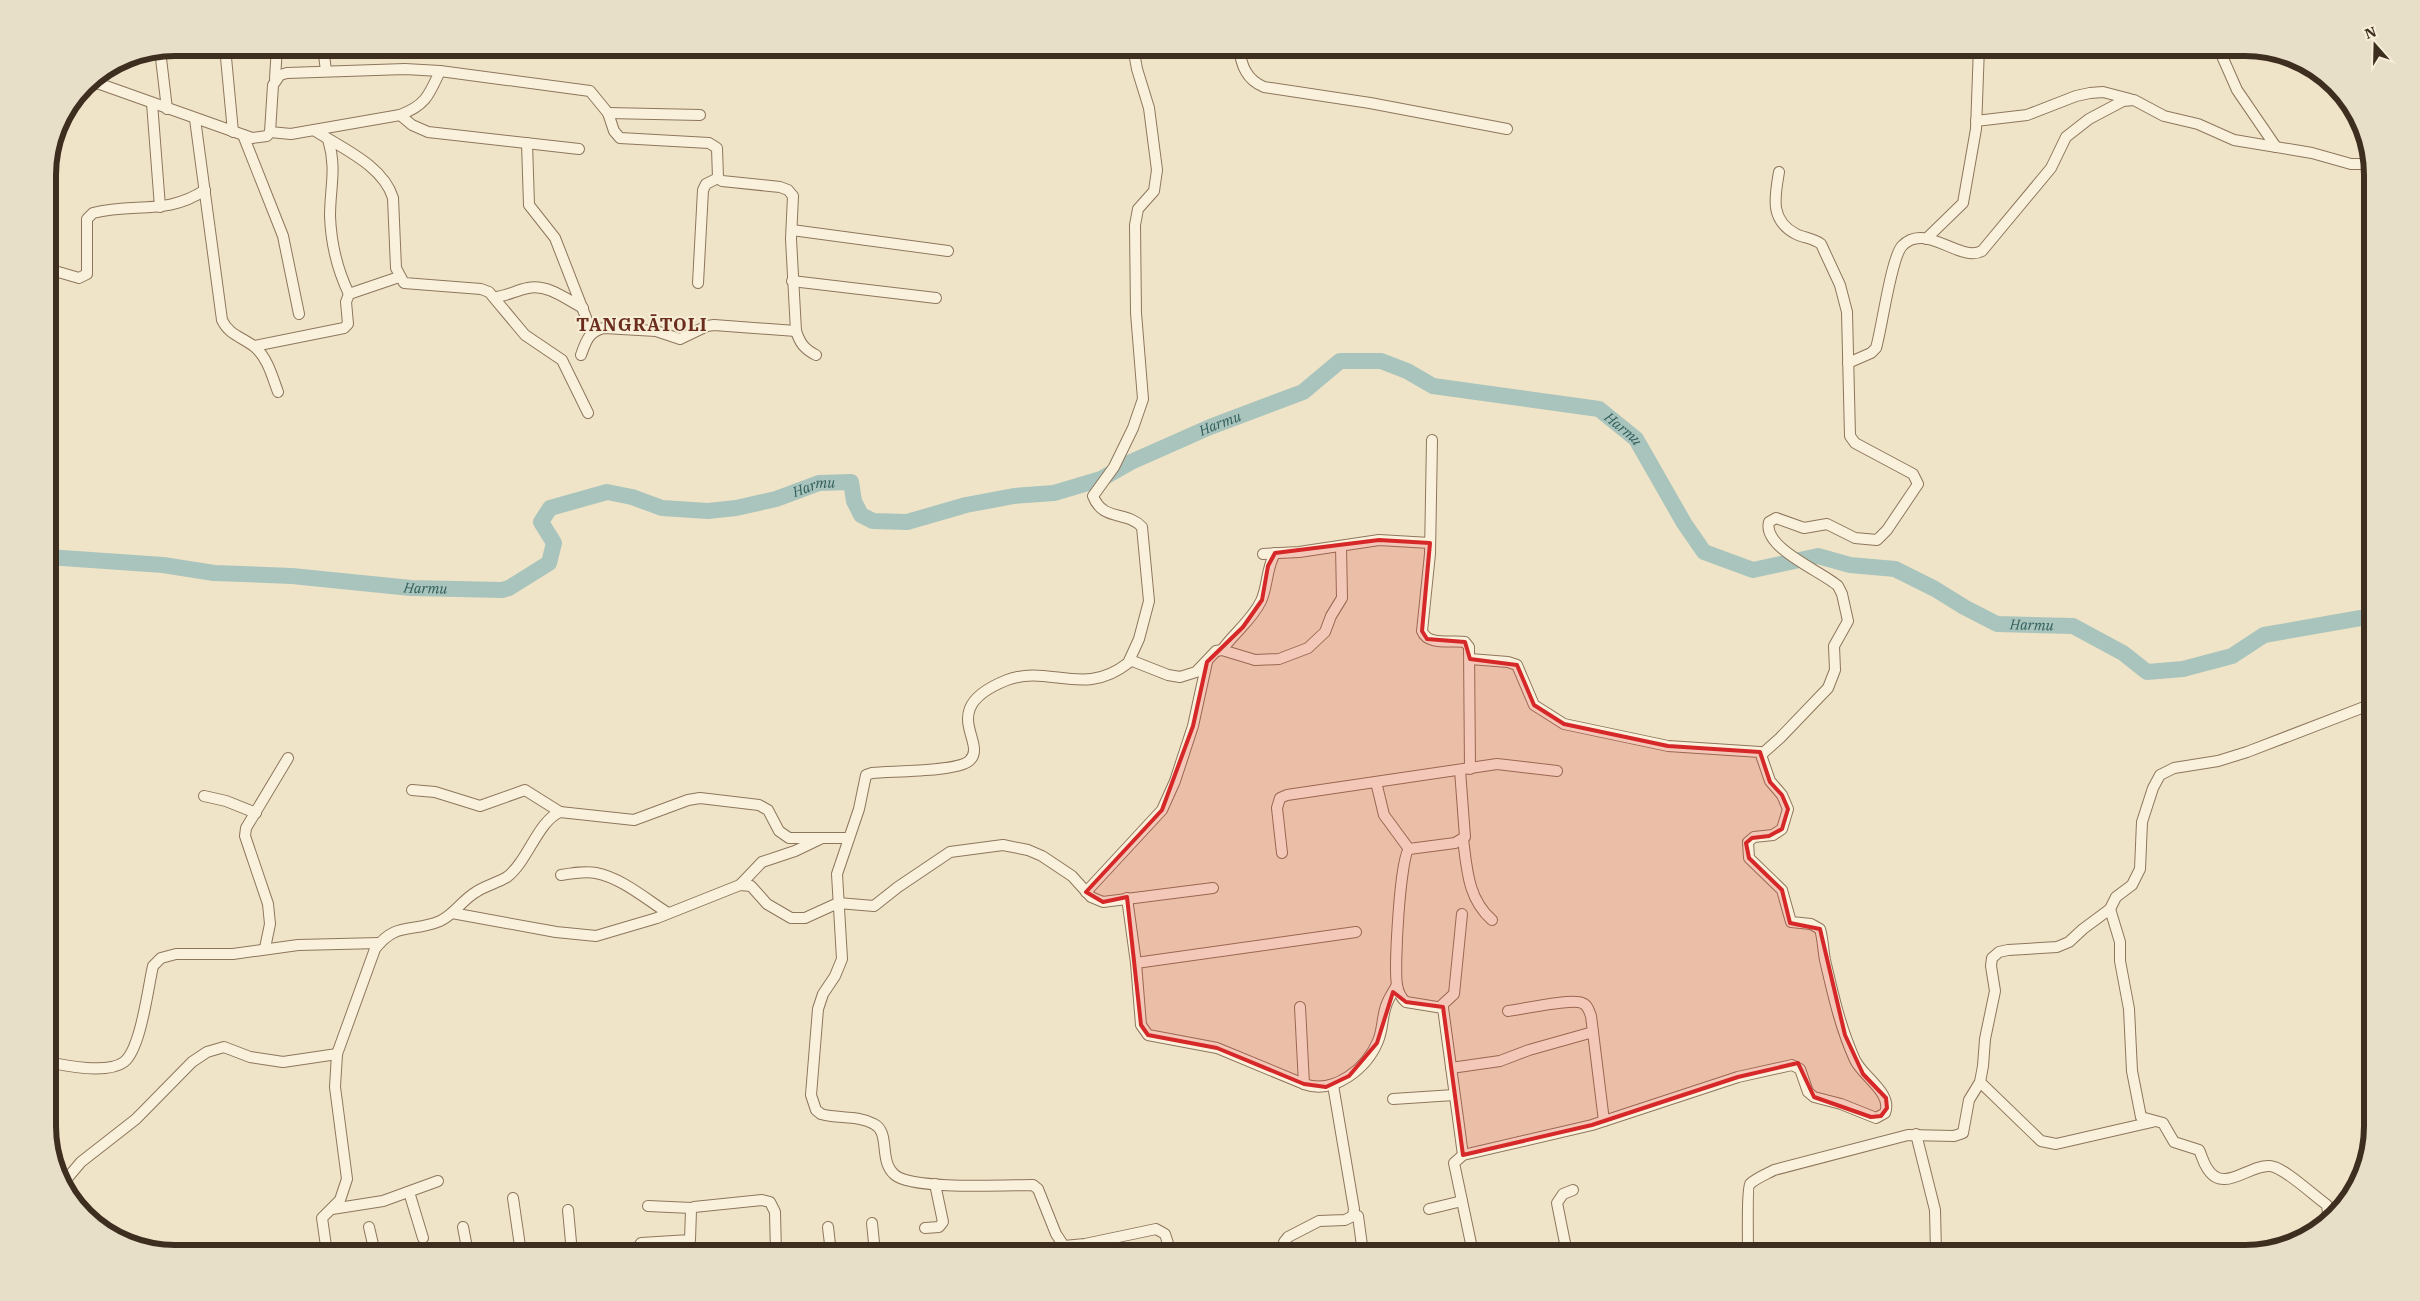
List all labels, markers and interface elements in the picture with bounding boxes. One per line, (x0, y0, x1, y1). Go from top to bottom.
north arrow (2350, 20, 2400, 70)
text: N (2362, 22, 2379, 43)
district label: TANGRĀTOLI (576, 313, 708, 336)
water label: Harmu (1195, 407, 1244, 440)
water label: Harmu (1600, 407, 1647, 448)
water label: Harmu (789, 474, 835, 501)
water label: Harmu (402, 578, 447, 598)
water label: Harmu (2009, 615, 2054, 634)

